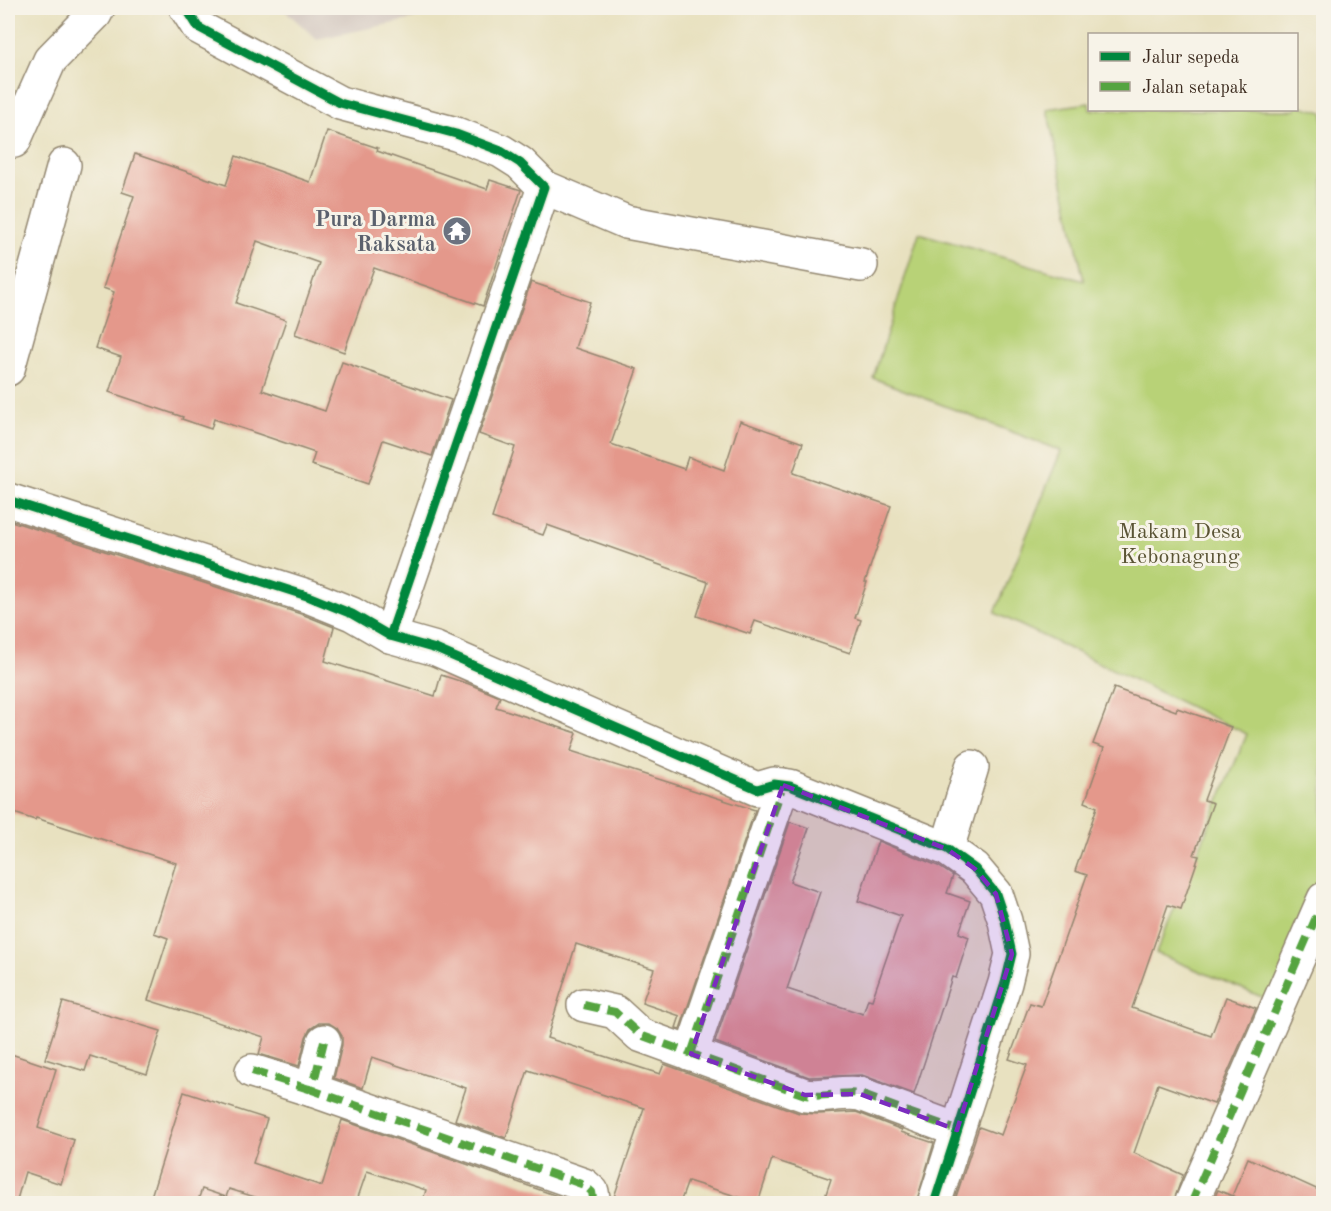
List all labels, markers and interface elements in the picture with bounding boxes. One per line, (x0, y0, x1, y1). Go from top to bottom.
legend (1088, 33, 1298, 111)
text: Jalur sepeda (1142, 49, 1240, 67)
text: Jalan setapak (1142, 79, 1248, 97)
place label: Pura Darma Raksata (315, 209, 436, 256)
temple icon: Pura Darma Raksata (441, 215, 473, 247)
park label: Makam Desa Kebonagung (1119, 521, 1242, 568)

